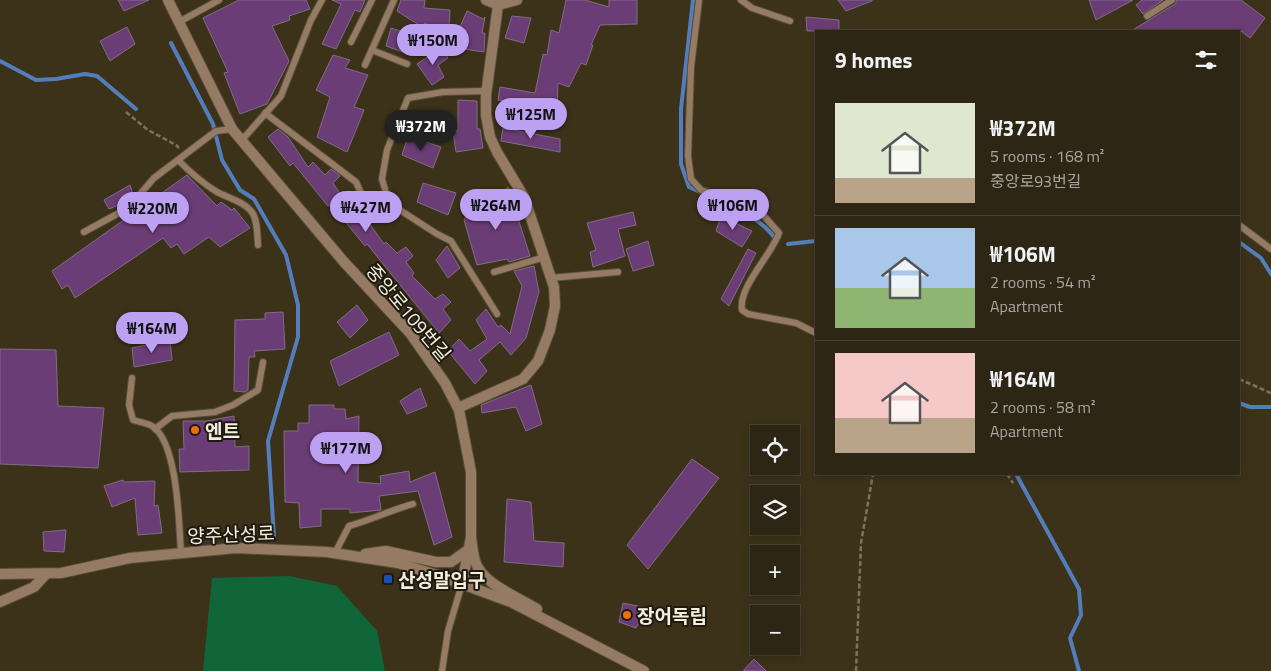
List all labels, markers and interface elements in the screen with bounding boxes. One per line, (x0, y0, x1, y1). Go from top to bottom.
pin: ₩150M (398, 23, 468, 66)
text: ₩150M (408, 28, 458, 52)
text: 9 homes (835, 44, 912, 76)
icon: filters (1192, 46, 1220, 74)
pin: ₩125M (496, 98, 566, 140)
text: ₩125M (506, 102, 556, 126)
pin: ₩372M (386, 110, 456, 152)
text: ₩372M (990, 112, 1056, 144)
text: ₩372M (396, 114, 446, 138)
icon: home (875, 123, 935, 183)
text: 5 rooms · 168 m² (990, 144, 1104, 168)
text: 중앙로93번길 (990, 169, 1082, 193)
pin: ₩264M (461, 188, 531, 231)
pin: ₩106M (698, 188, 768, 231)
pin: ₩427M (331, 190, 401, 233)
pin: ₩220M (118, 192, 188, 234)
text: ₩264M (471, 193, 521, 217)
text: ₩106M (708, 193, 758, 217)
text: ₩427M (341, 195, 391, 219)
text: ₩220M (128, 196, 178, 220)
text: ₩106M (990, 238, 1056, 270)
icon: home (875, 248, 935, 308)
street label: 중앙로109번길 (360, 257, 458, 367)
text: 2 rooms · 54 m² (990, 270, 1095, 294)
text: Apartment (990, 294, 1063, 318)
pin: ₩164M (117, 312, 187, 354)
text: ₩164M (127, 316, 177, 340)
text: ₩164M (990, 363, 1056, 395)
icon: home (875, 373, 935, 433)
text: 2 rooms · 58 m² (990, 395, 1095, 419)
place label: 엔트 (205, 416, 240, 445)
text: Apartment (990, 419, 1063, 443)
marker: 엔트 (189, 424, 201, 436)
map controls (750, 425, 800, 655)
button: locate (750, 425, 800, 475)
pin: ₩177M (311, 432, 381, 474)
text: ₩177M (321, 436, 371, 460)
button: layers (750, 485, 800, 535)
street label: 양주산성로 (187, 518, 275, 550)
button: + (750, 545, 800, 595)
place label: 산성말입구 (398, 565, 485, 594)
marker: 산성말입구 (382, 573, 394, 585)
place label: 장어독립 (637, 601, 707, 630)
button: − (750, 605, 800, 655)
marker: 장어독립 (621, 609, 633, 621)

